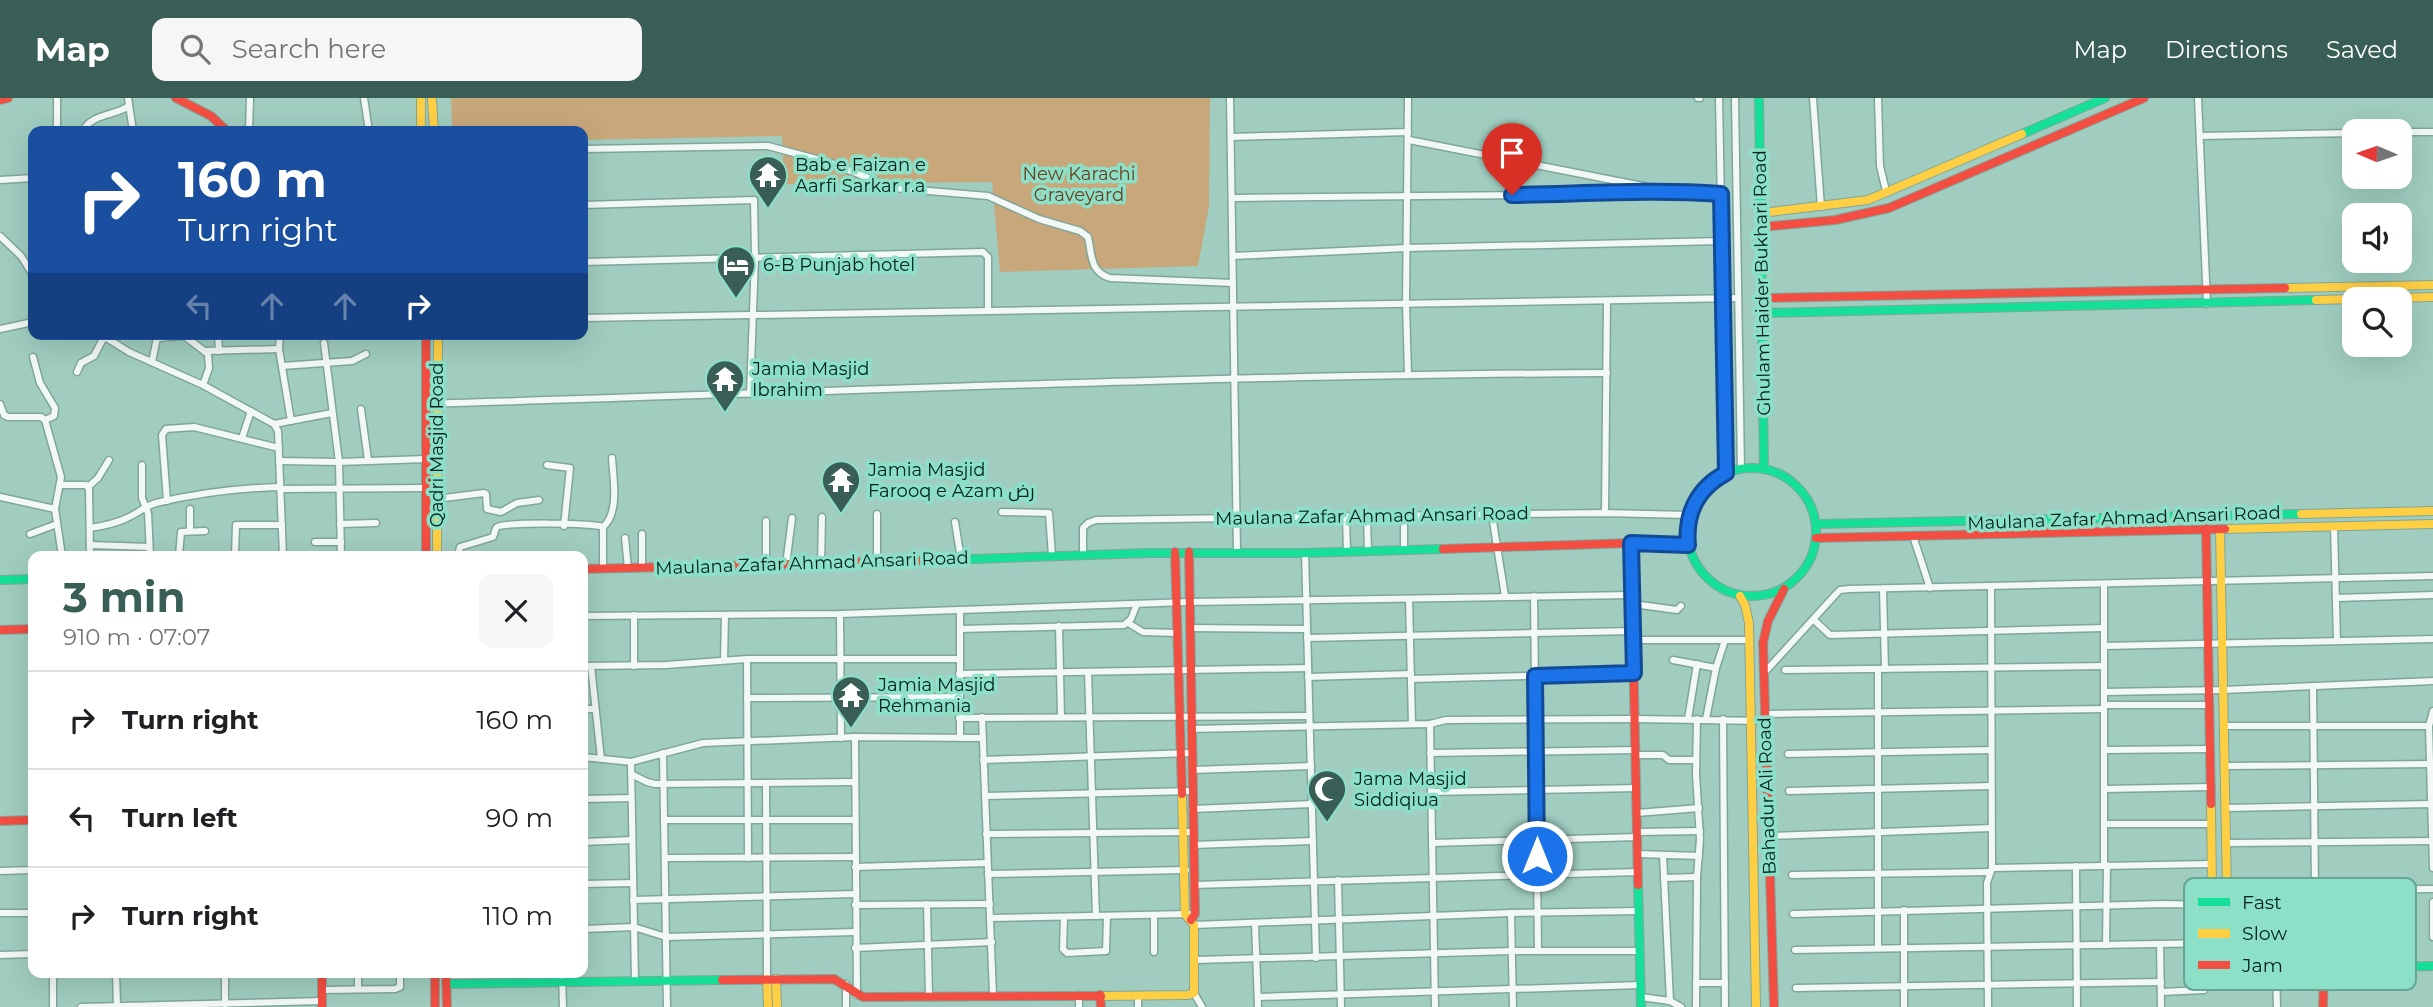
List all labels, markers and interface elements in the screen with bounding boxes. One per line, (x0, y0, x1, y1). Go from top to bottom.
search box (152, 18, 642, 81)
text: Map (35, 29, 110, 69)
icon: search (176, 30, 214, 68)
text: Search here (232, 33, 386, 65)
text: Map (2074, 35, 2127, 64)
text: Directions (2165, 35, 2288, 64)
text: Saved (2326, 35, 2398, 64)
north arrow (2342, 119, 2412, 189)
map controls (2342, 119, 2412, 357)
pin (1482, 123, 1542, 195)
icon: arrive (1493, 134, 1531, 172)
text: 160 m (178, 150, 327, 209)
street label: Ghulam Haider Bukhari Road (1749, 150, 1775, 416)
icon: right (63, 154, 154, 245)
temple icon: Bab e Faizan e Aarfi Sarkar r.a (747, 154, 789, 209)
place label: Bab e Faizan e Aarfi Sarkar r.a (795, 154, 926, 197)
park label: New Karachi Graveyard (1022, 163, 1136, 206)
button: sound (2342, 203, 2412, 273)
text: Turn right (178, 210, 338, 249)
hotel icon: 6-B Punjab hotel (715, 244, 757, 299)
place label: 6-B Punjab hotel (763, 254, 915, 276)
icon: left (180, 287, 218, 325)
icon: ahead (253, 287, 291, 325)
icon: ahead (326, 287, 364, 325)
icon: right (399, 287, 437, 325)
button: search (2342, 287, 2412, 357)
temple icon: Jamia Masjid Ibrahim (704, 358, 746, 413)
place label: Jamia Masjid Ibrahim (751, 358, 870, 401)
street label: Qadri Masjid Road (426, 363, 448, 527)
temple icon: Jamia Masjid Farooq e Azam رض (820, 459, 862, 514)
place label: Jamia Masjid Farooq e Azam رض (867, 459, 1034, 502)
street label: Maulana Zafar Ahmad Ansari Road (1215, 502, 1529, 530)
street label: Maulana Zafar Ahmad Ansari Road (1967, 502, 2281, 534)
street label: Maulana Zafar Ahmad Ansari Road (655, 547, 969, 579)
text: 3 min (63, 571, 185, 623)
button: close (479, 574, 553, 648)
text: 910 m · 07:07 (63, 623, 210, 651)
temple icon: Jamia Masjid Rehmania (830, 674, 872, 729)
place label: Jamia Masjid Rehmania (877, 674, 996, 717)
icon: right (63, 701, 101, 739)
text: Turn right (122, 704, 258, 736)
text: 160 m (476, 704, 553, 736)
street label: Bahadur Ali Road (1753, 717, 1781, 875)
mosque icon: Jama Masjid Siddiqiua (1306, 768, 1348, 823)
place label: Jama Masjid Siddiqiua (1353, 768, 1467, 811)
icon: left (63, 799, 101, 837)
text: Turn left (122, 802, 238, 834)
text: 90 m (486, 802, 553, 834)
position arrow (1500, 819, 1574, 893)
legend (2184, 878, 2416, 990)
text: Fast (2242, 891, 2282, 914)
icon: right (63, 897, 101, 935)
text: Turn right (122, 900, 258, 932)
text: 110 m (483, 900, 553, 932)
text: Slow (2242, 922, 2287, 945)
text: Jam (2241, 954, 2283, 977)

